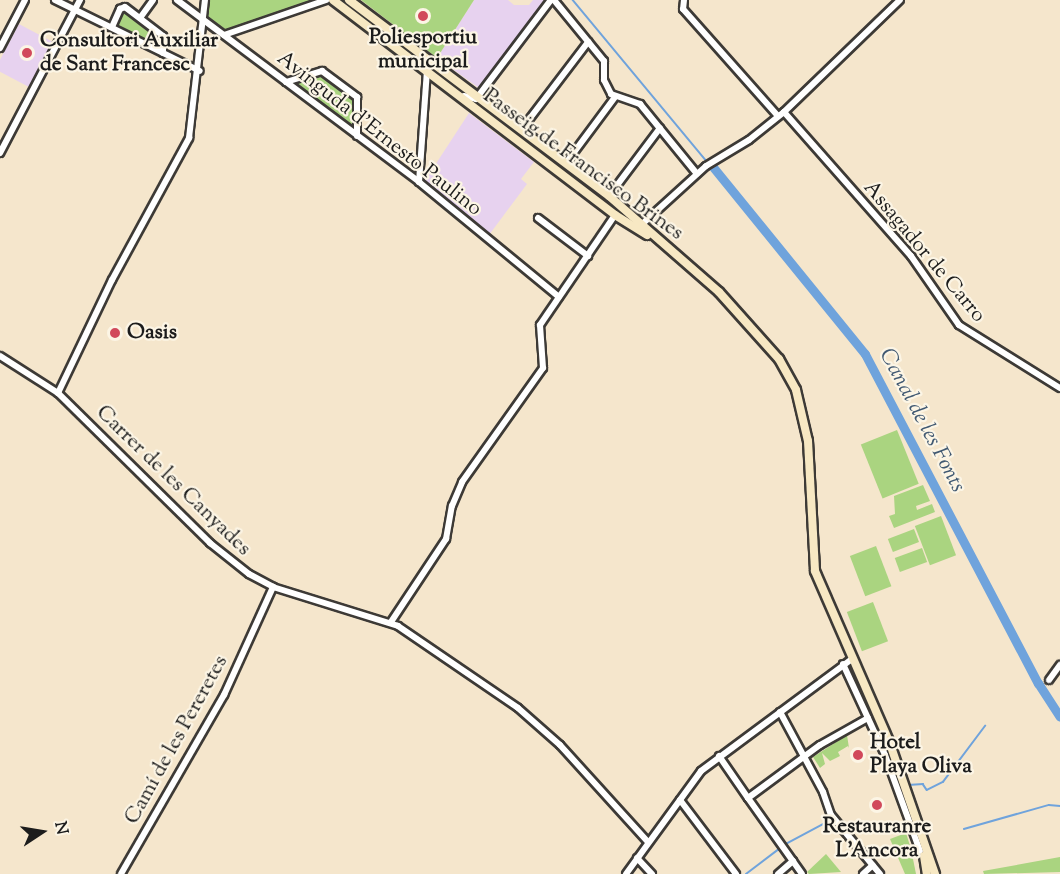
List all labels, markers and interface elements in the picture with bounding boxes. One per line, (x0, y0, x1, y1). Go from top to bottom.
marker: Poliesportiu municipal (416, 9, 430, 23)
place label: Poliesportiu municipal (369, 25, 477, 75)
place label: Consultori Auxiliar de Sant Francesc (40, 28, 218, 78)
marker: Consultori Auxiliar de Sant Francesc (18, 44, 36, 62)
street label: Avinguda d'Ernesto Paulino (272, 46, 486, 222)
street label: Passeig de Francisco Brines (478, 84, 688, 246)
street label: Assagador de Carro (857, 176, 991, 328)
place label: Oasis (127, 320, 177, 346)
marker: Oasis (108, 326, 122, 340)
water label: Canal de les Fonts (872, 345, 970, 497)
street label: Carrer de les Canyades (90, 401, 256, 561)
street label: Camí de les Pereretes (120, 651, 234, 829)
place label: Hotel Playa Oliva (870, 730, 972, 780)
marker: Hotel Playa Oliva (851, 748, 865, 762)
marker: Restauranre L'Ancora (870, 798, 884, 812)
north arrow (12, 802, 72, 862)
place label: Restauranre L'Ancora (823, 814, 931, 864)
text: N (48, 820, 73, 837)

